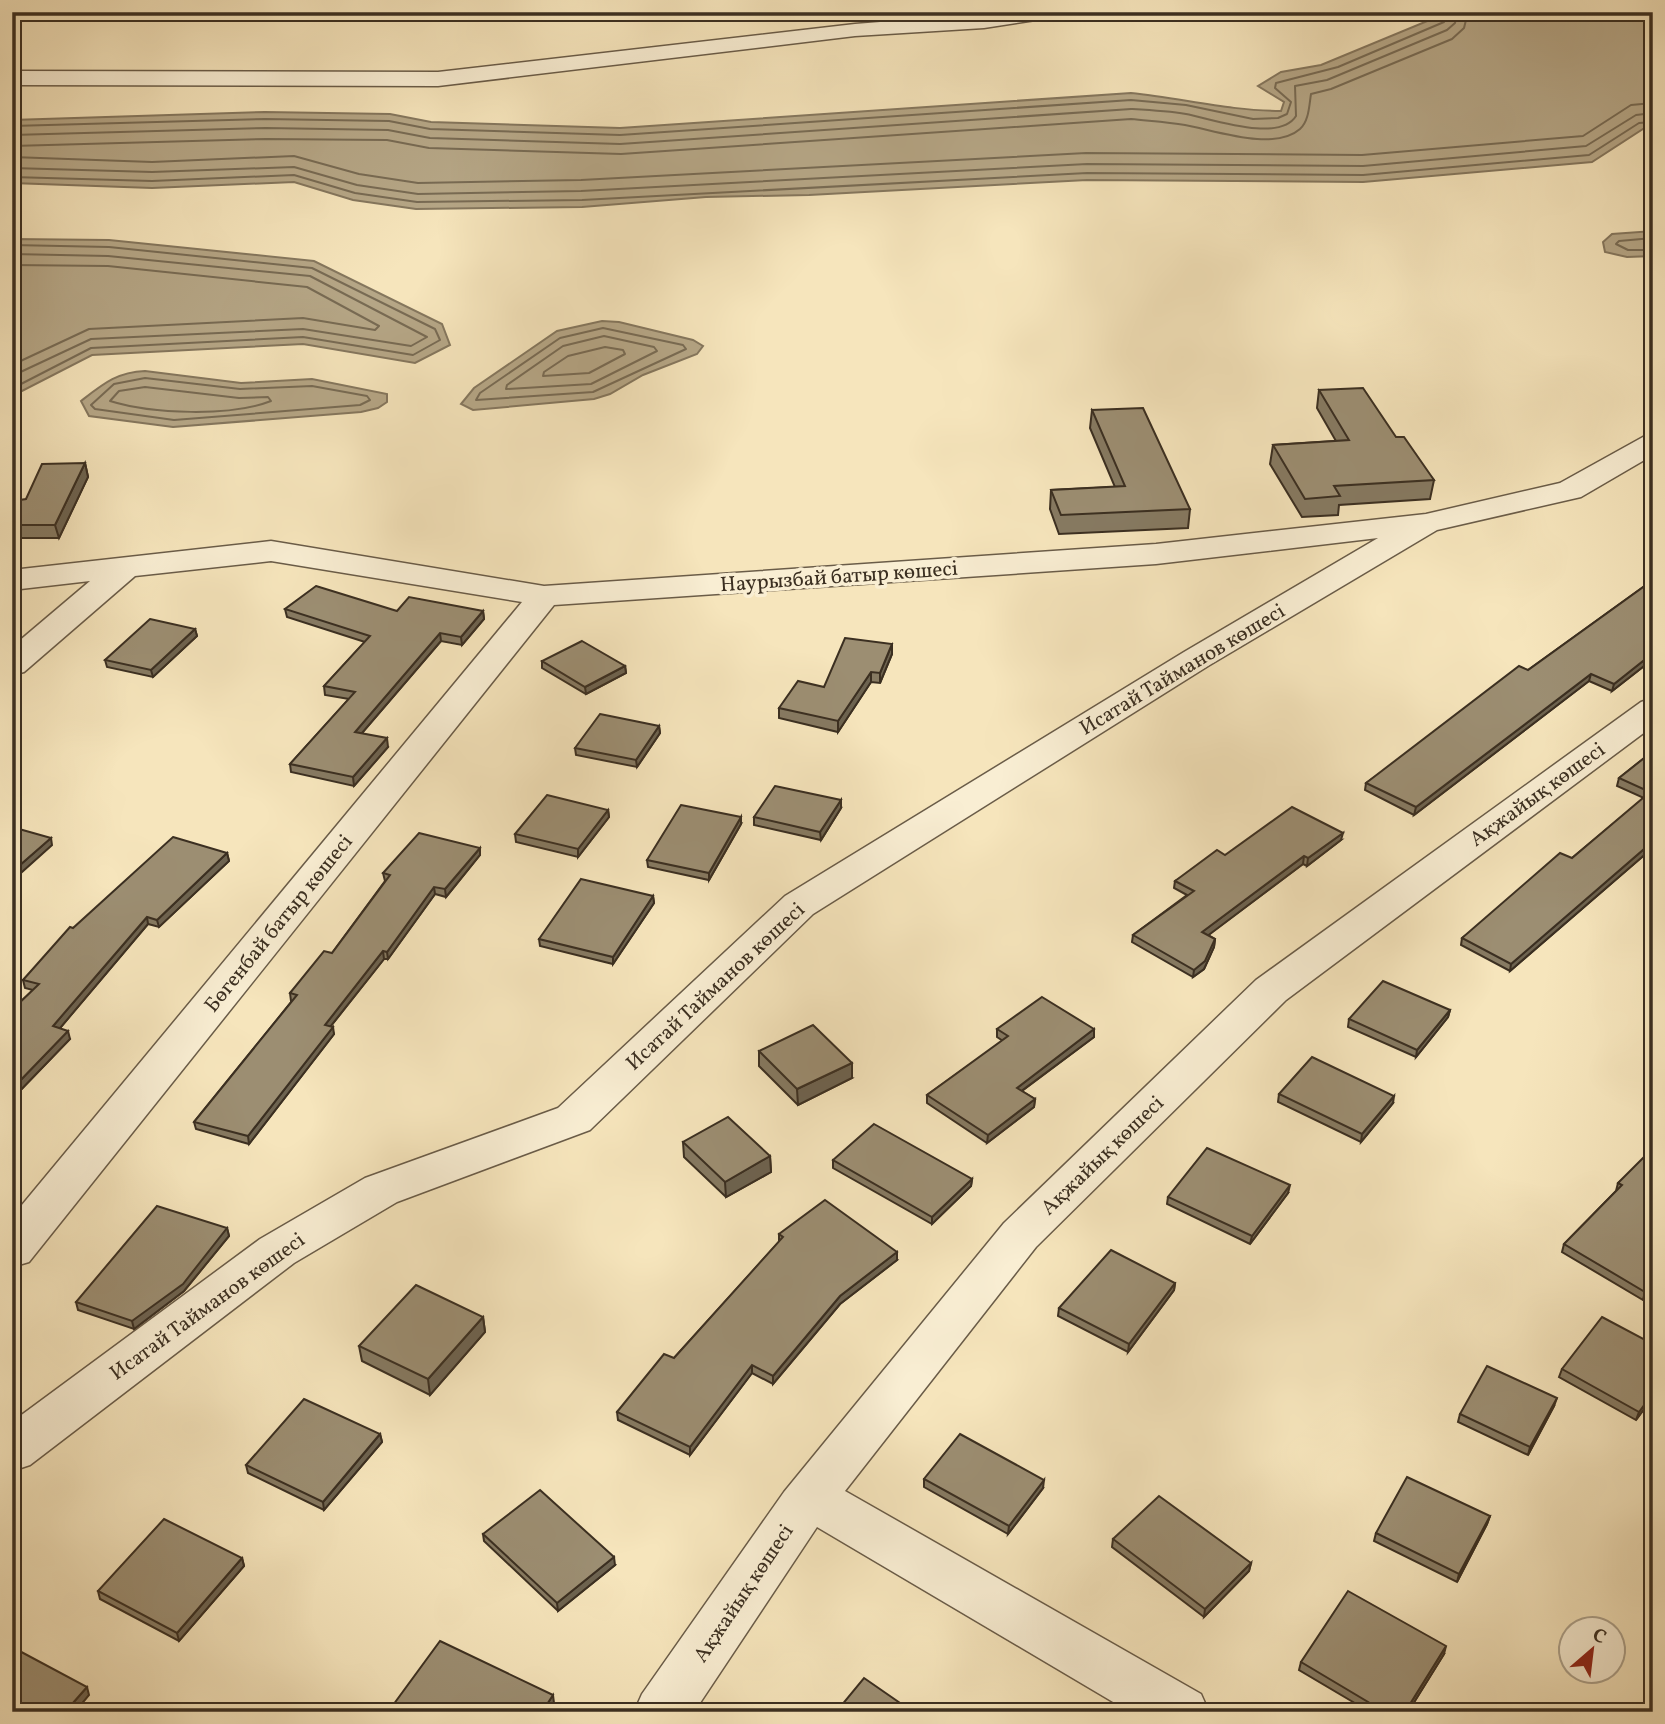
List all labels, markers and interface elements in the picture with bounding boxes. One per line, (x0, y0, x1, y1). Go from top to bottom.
street label: Наурызбай батыр көшесі (719, 555, 959, 600)
street label: Исатай Тайманов көшесі (1075, 597, 1291, 743)
street label: Ақжайық көшесі (1464, 736, 1612, 854)
street label: Бөгенбай батыр көшесі (198, 829, 360, 1019)
street label: Исатай Тайманов көшесі (620, 896, 812, 1078)
street label: Ақжайық көшесі (1035, 1090, 1171, 1223)
street label: Исатай Тайманов көшесі (104, 1226, 312, 1388)
street label: Ақжайық көшесі (687, 1519, 801, 1669)
north arrow (1556, 1616, 1626, 1686)
text: С (1588, 1622, 1611, 1651)

